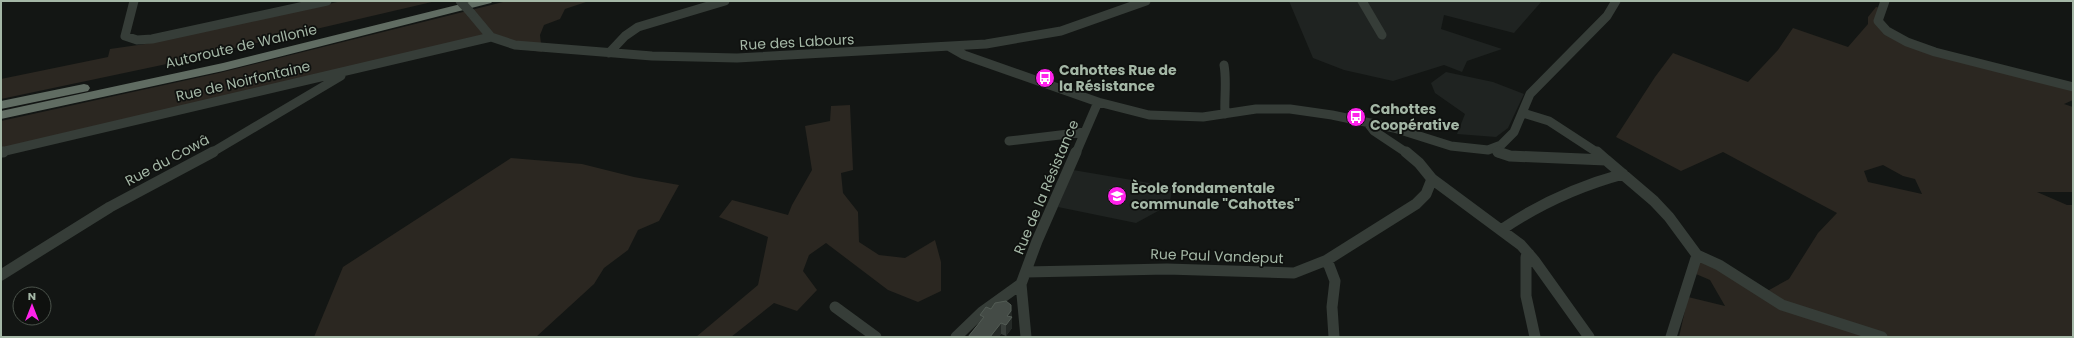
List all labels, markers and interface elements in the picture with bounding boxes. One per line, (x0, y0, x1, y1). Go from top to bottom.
street label: Autoroute de Wallonie (163, 19, 319, 73)
street label: Rue des Labours (739, 29, 855, 55)
street label: Rue de Noirfontaine (174, 56, 312, 106)
place label: Cahottes Rue de la Résistance (1059, 60, 1177, 96)
bus stop icon: Cahottes Rue de la Résistance (1034, 67, 1056, 89)
place label: Cahottes Coopérative (1370, 99, 1460, 135)
bus stop icon: Cahottes Coopérative (1345, 106, 1367, 128)
street label: Rue de la Résistance (1009, 116, 1084, 257)
street label: Rue du Cowâ (121, 129, 213, 191)
place label: Ècole fondamentale communale "Cahottes" (1131, 178, 1300, 214)
school or university icon: Ècole fondamentale communale "Cahottes" (1106, 185, 1128, 207)
street label: Rue Paul Vandeput (1150, 244, 1284, 268)
north arrow (12, 286, 52, 326)
text: N (28, 288, 36, 304)

